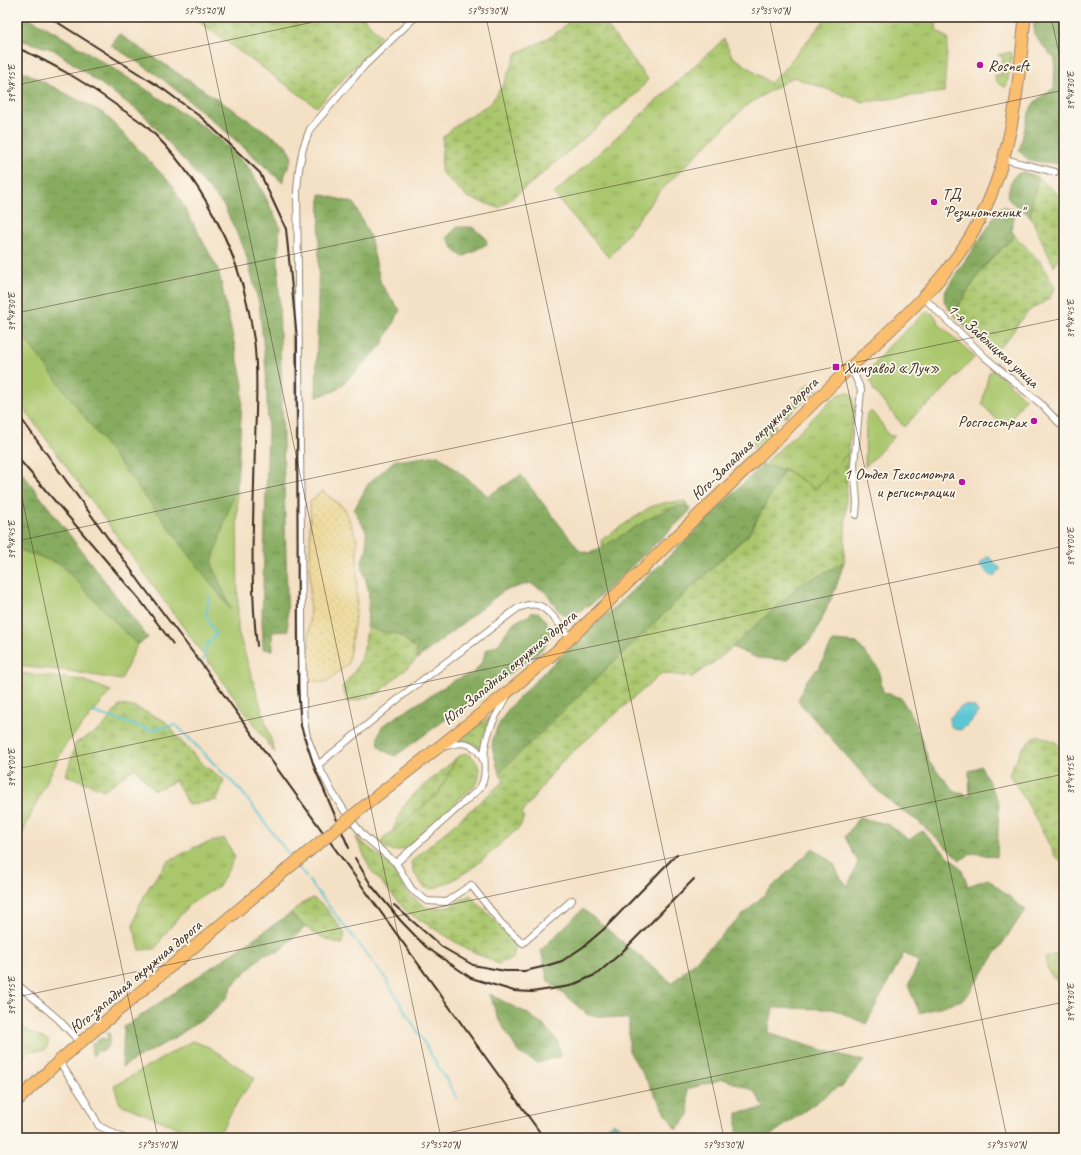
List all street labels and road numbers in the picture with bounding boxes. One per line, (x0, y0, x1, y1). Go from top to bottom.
street label: 1-я Забелицкая улица (943, 299, 1044, 393)
street label: Юго-Западная окружная дорога (687, 372, 824, 505)
street label: Юго-Западная окружная дорога (439, 605, 582, 730)
street label: Юго-западная окружная дорога (66, 915, 207, 1038)

